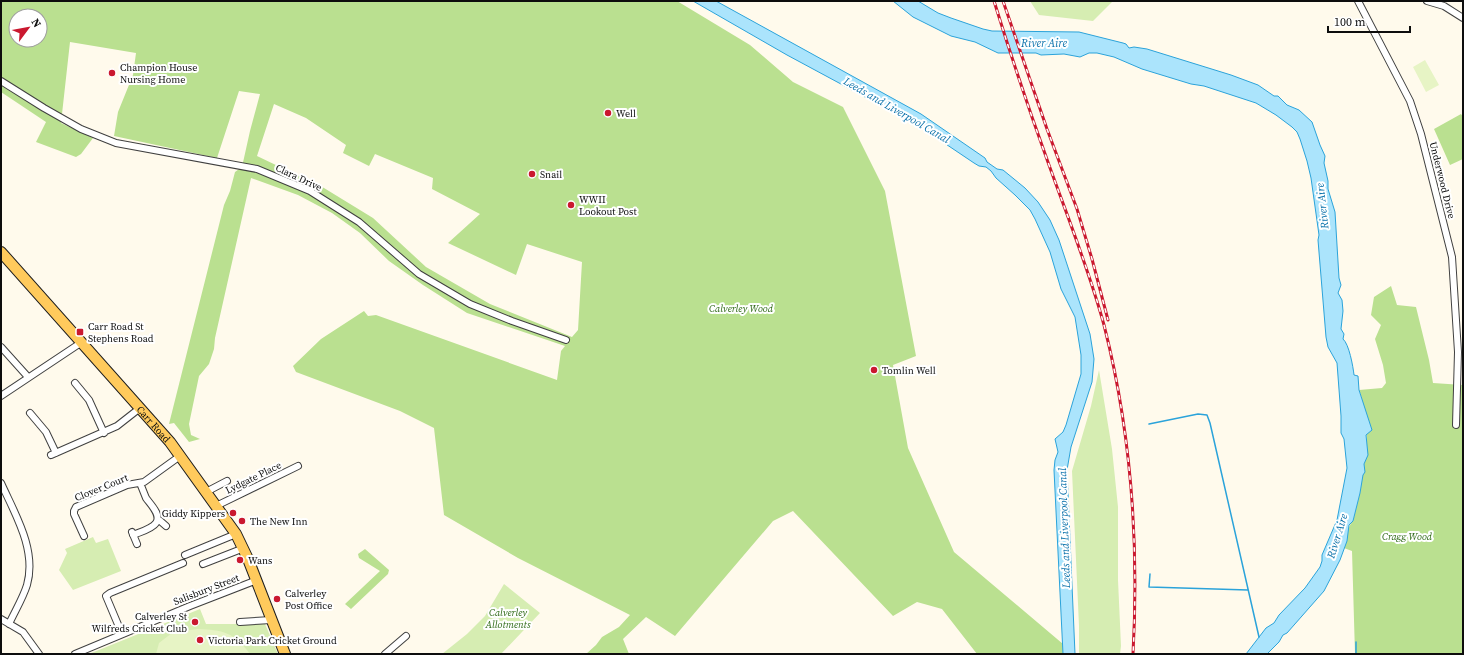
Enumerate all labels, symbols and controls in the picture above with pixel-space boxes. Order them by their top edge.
north arrow [8,8,48,48]
scale bar [1328,8,1410,34]
text: 100 m [1334,14,1366,30]
text: N [28,16,45,30]
water label: River Aire [1020,36,1067,51]
place label: Champion House Nursing Home [120,61,197,86]
marker: Champion House Nursing Home [107,68,117,78]
water label: Leeds and Liverpool Canal [840,73,953,148]
place label: Well [616,107,636,120]
marker: Well [603,108,613,118]
street label: Underwood Drive [1427,140,1458,220]
street label: Clara Drive [273,161,324,194]
place label: Snail [540,168,562,181]
marker: Snail [527,169,537,179]
water label: River Aire [1313,182,1332,231]
place label: WWII Lookout Post [579,193,637,218]
marker: WWII Lookout Post [566,200,576,210]
park label: Calverley Wood [709,302,774,315]
place label: Carr Road St Stephens Road [88,320,154,345]
marker: Carr Road St Stephens Road [75,327,85,337]
place label: Tomlin Well [882,364,936,377]
marker: Tomlin Well [869,365,879,375]
street label: Carr Road [134,403,173,446]
street label: Lydgate Place [223,458,283,497]
water label: Leeds and Liverpool Canal [1055,467,1074,589]
street label: Clover Court [73,471,131,504]
place label: Giddy Kippers [162,507,225,520]
marker: Giddy Kippers [228,508,238,518]
water label: River Aire [1323,512,1352,561]
place label: The New Inn [250,515,308,528]
marker: The New Inn [237,516,247,526]
park label: Cragg Wood [1382,530,1433,543]
place label: Wans [248,554,272,567]
marker: Wans [235,555,245,565]
street label: Salisbury Street [171,571,242,608]
place label: Calverley Post Office [285,587,332,612]
marker: Calverley Post Office [272,594,282,604]
park label: Calverley Allotments [485,606,531,631]
place label: Calverley St Wilfreds Cricket Club [91,610,188,635]
marker: Calverley St Wilfreds Cricket Club [190,617,200,627]
place label: Victoria Park Cricket Ground [208,634,337,647]
marker: Victoria Park Cricket Ground [195,635,205,645]

